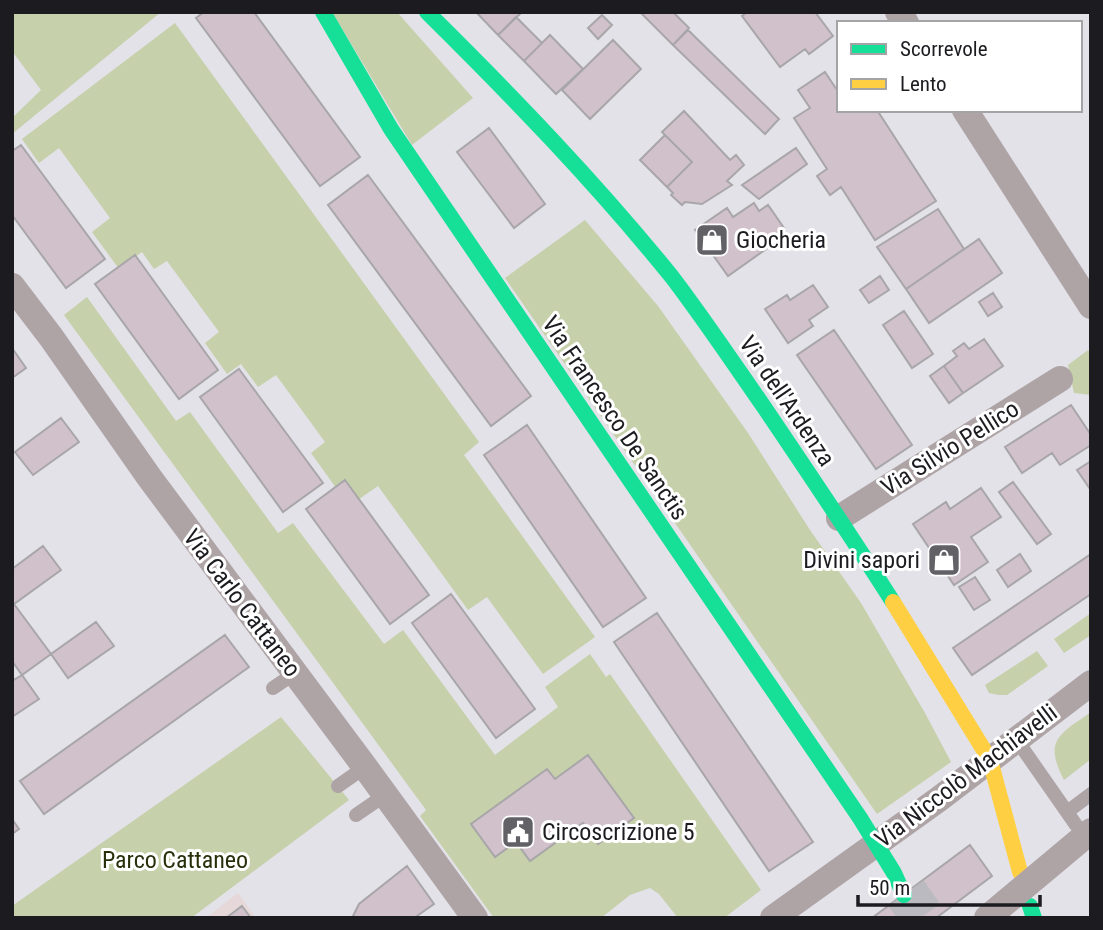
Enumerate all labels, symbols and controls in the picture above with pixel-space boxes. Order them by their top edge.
legend [837,21,1082,112]
text: Scorrevole [900,37,988,61]
text: Lento [900,72,947,96]
shop icon: Giocheria [693,221,731,259]
place label: Giocheria [736,226,826,254]
street label: Via Francesco De Sanctis [536,311,694,525]
street label: Via dell'Ardenza [733,331,841,471]
street label: Via Silvio Pellico [876,395,1024,501]
street label: Via Carlo Cattaneo [178,524,306,682]
shop icon: Divini sapori [925,541,963,579]
place label: Divini sapori [803,546,920,574]
street label: Via Niccolò Machiavelli [869,698,1063,854]
public building icon: Circoscrizione 5 [499,813,537,851]
place label: Circoscrizione 5 [542,818,695,846]
park label: Parco Cattaneo [102,846,248,874]
scale bar [858,864,1040,908]
text: 50 m [869,876,910,900]

